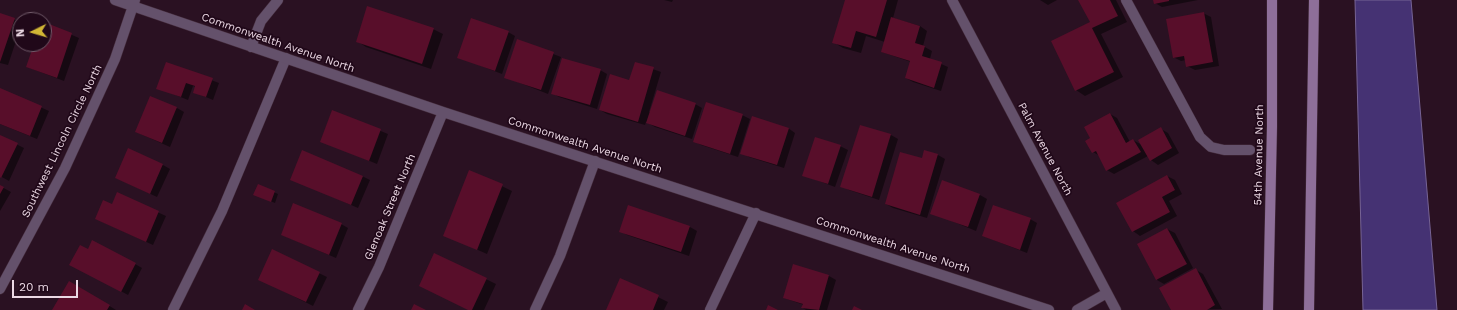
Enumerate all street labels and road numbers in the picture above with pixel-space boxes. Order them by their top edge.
street label: Commonwealth Avenue North [200,11,356,75]
street label: Southwest Lincoln Circle North [19,62,105,220]
street label: Palm Avenue North [1015,100,1075,198]
street label: 54th Avenue North [1252,104,1266,206]
street label: Commonwealth Avenue North [506,114,664,176]
street label: Glenoak Street North [362,152,418,262]
street label: Commonwealth Avenue North [814,214,972,276]

